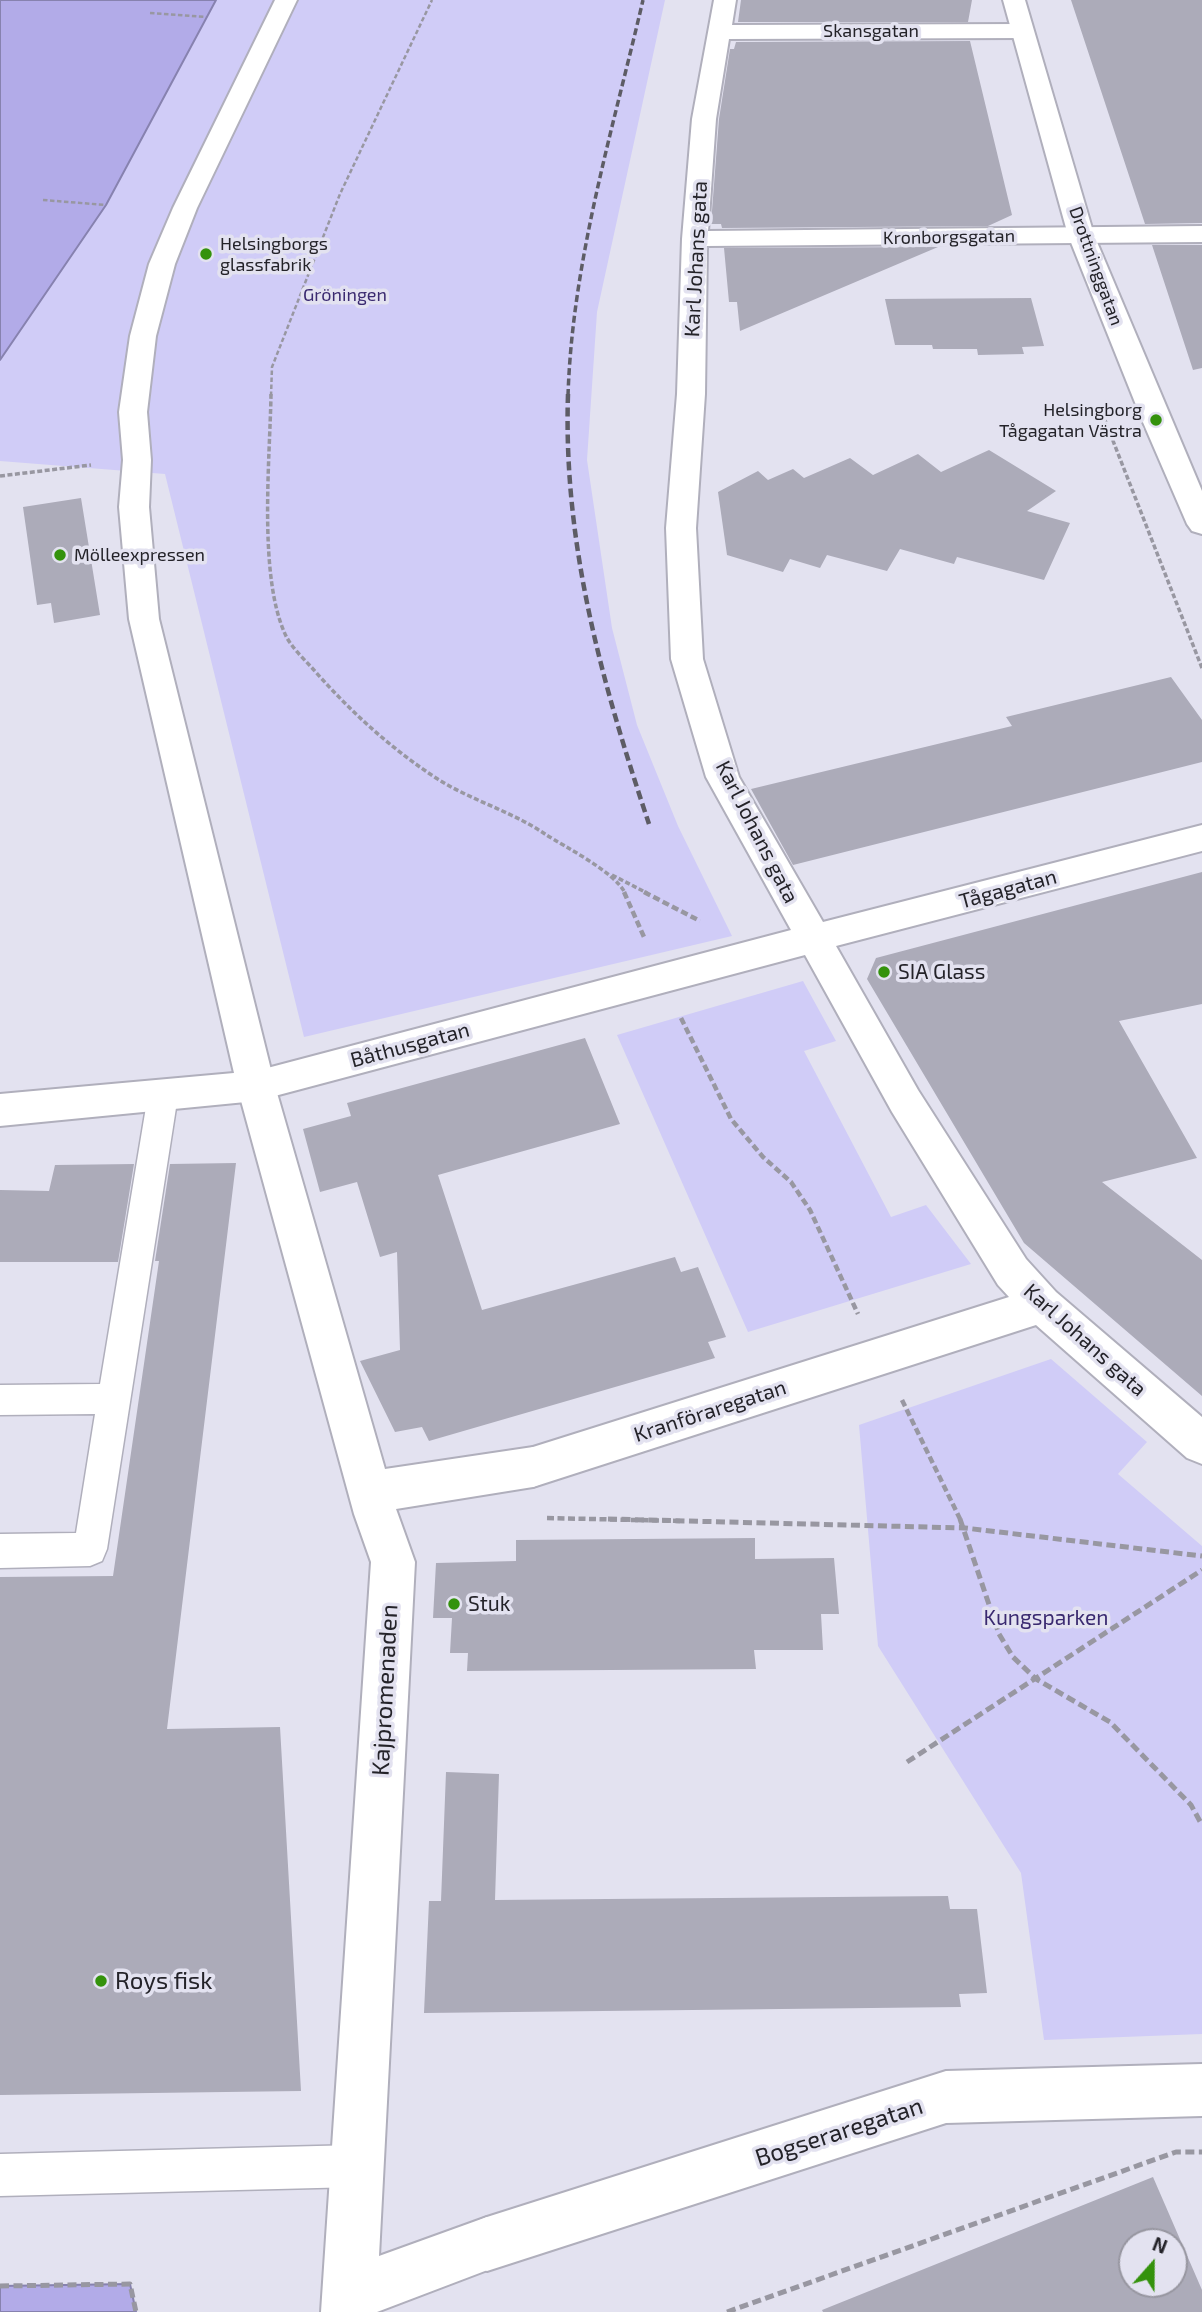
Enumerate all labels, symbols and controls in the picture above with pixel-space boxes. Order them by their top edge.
street label: Skansgatan [823,20,919,42]
street label: Karl Johans gata [679,180,713,338]
street label: Drottninggatan [1064,203,1128,329]
street label: Kronborgsgatan [883,225,1015,249]
place label: Helsingborgs glassfabrik [220,233,328,276]
marker: Helsingborgs glassfabrik [198,246,214,262]
park label: Gröningen [303,284,387,306]
place label: Helsingborg Tågagatan Västra [999,399,1142,442]
marker: Helsingborg Tågagatan Västra [1148,412,1164,428]
place label: Mölleexpressen [74,544,205,566]
marker: Mölleexpressen [52,547,68,563]
street label: Karl Johans gata [710,757,804,907]
street label: Tågagatan [957,864,1059,914]
place label: SIA Glass [898,959,985,985]
marker: SIA Glass [876,964,892,980]
street label: Båthusgatan [348,1017,472,1073]
street label: Karl Johans gata [1018,1278,1152,1402]
street label: Kranföraregatan [631,1375,789,1447]
place label: Stuk [468,1591,510,1617]
marker: Stuk [446,1596,462,1612]
street label: Kajpromenaden [366,1603,404,1777]
park label: Kungsparken [984,1605,1108,1631]
place label: Roys fisk [115,1967,212,1995]
marker: Roys fisk [93,1973,109,1989]
street label: Bogseraregatan [751,2091,927,2173]
north arrow [1118,2228,1188,2298]
text: N [1149,2232,1171,2258]

